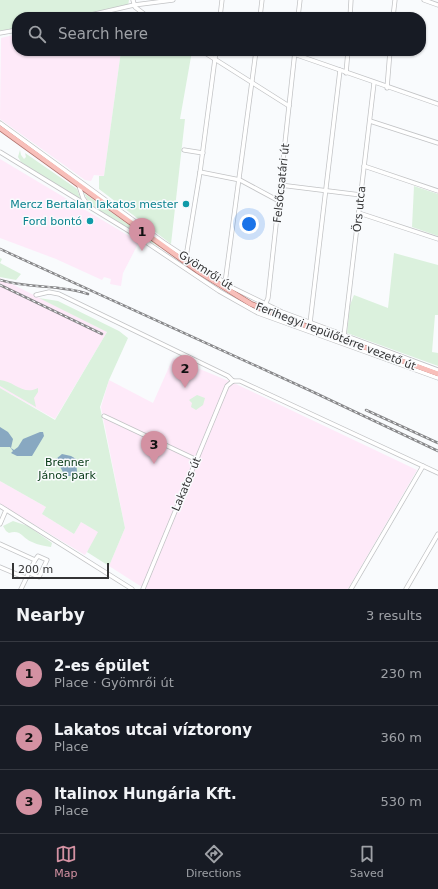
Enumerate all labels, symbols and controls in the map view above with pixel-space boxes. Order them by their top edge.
search box [12,12,426,56]
icon: search [26,23,48,45]
text: Search here [58,25,148,43]
street label: Felsőcsatári út [271,142,292,223]
street label: Örs utca [351,185,368,233]
place label: Mercz Bertalan lakatos mester [10,198,178,211]
marker: Mercz Bertalan lakatos mester [181,199,191,209]
your location [239,214,259,234]
place label: Ford bontó [23,215,82,228]
marker: Ford bontó [85,216,95,226]
pin: 1 [129,218,155,251]
street label: Gyömrői út [176,248,236,293]
street label: Ferihegyi repülőtérre vezető út [254,300,418,373]
pin: 2 [172,355,198,388]
pin: 3 [141,431,167,464]
street label: Lakatos út [169,455,204,513]
park label: Brenner János park [37,456,96,482]
scale bar [12,561,109,580]
text: 200 m [18,563,53,576]
text: Nearby [16,605,85,625]
text: 3 results [366,608,422,623]
text: 2-es épület [54,657,149,675]
text: 1 [24,666,34,681]
text: 230 m [380,666,422,681]
text: Place · Gyömrői út [54,675,174,690]
text: Lakatos utcai víztorony [54,721,252,739]
text: 2 [24,730,34,745]
text: 360 m [380,730,422,745]
text: Place [54,739,89,754]
text: Italinox Hungária Kft. [54,785,237,803]
text: 3 [24,794,34,809]
text: 530 m [380,794,422,809]
text: Place [54,803,89,818]
tab: Map [54,843,77,880]
tab: Directions [186,843,241,880]
tab: Saved [350,843,384,880]

